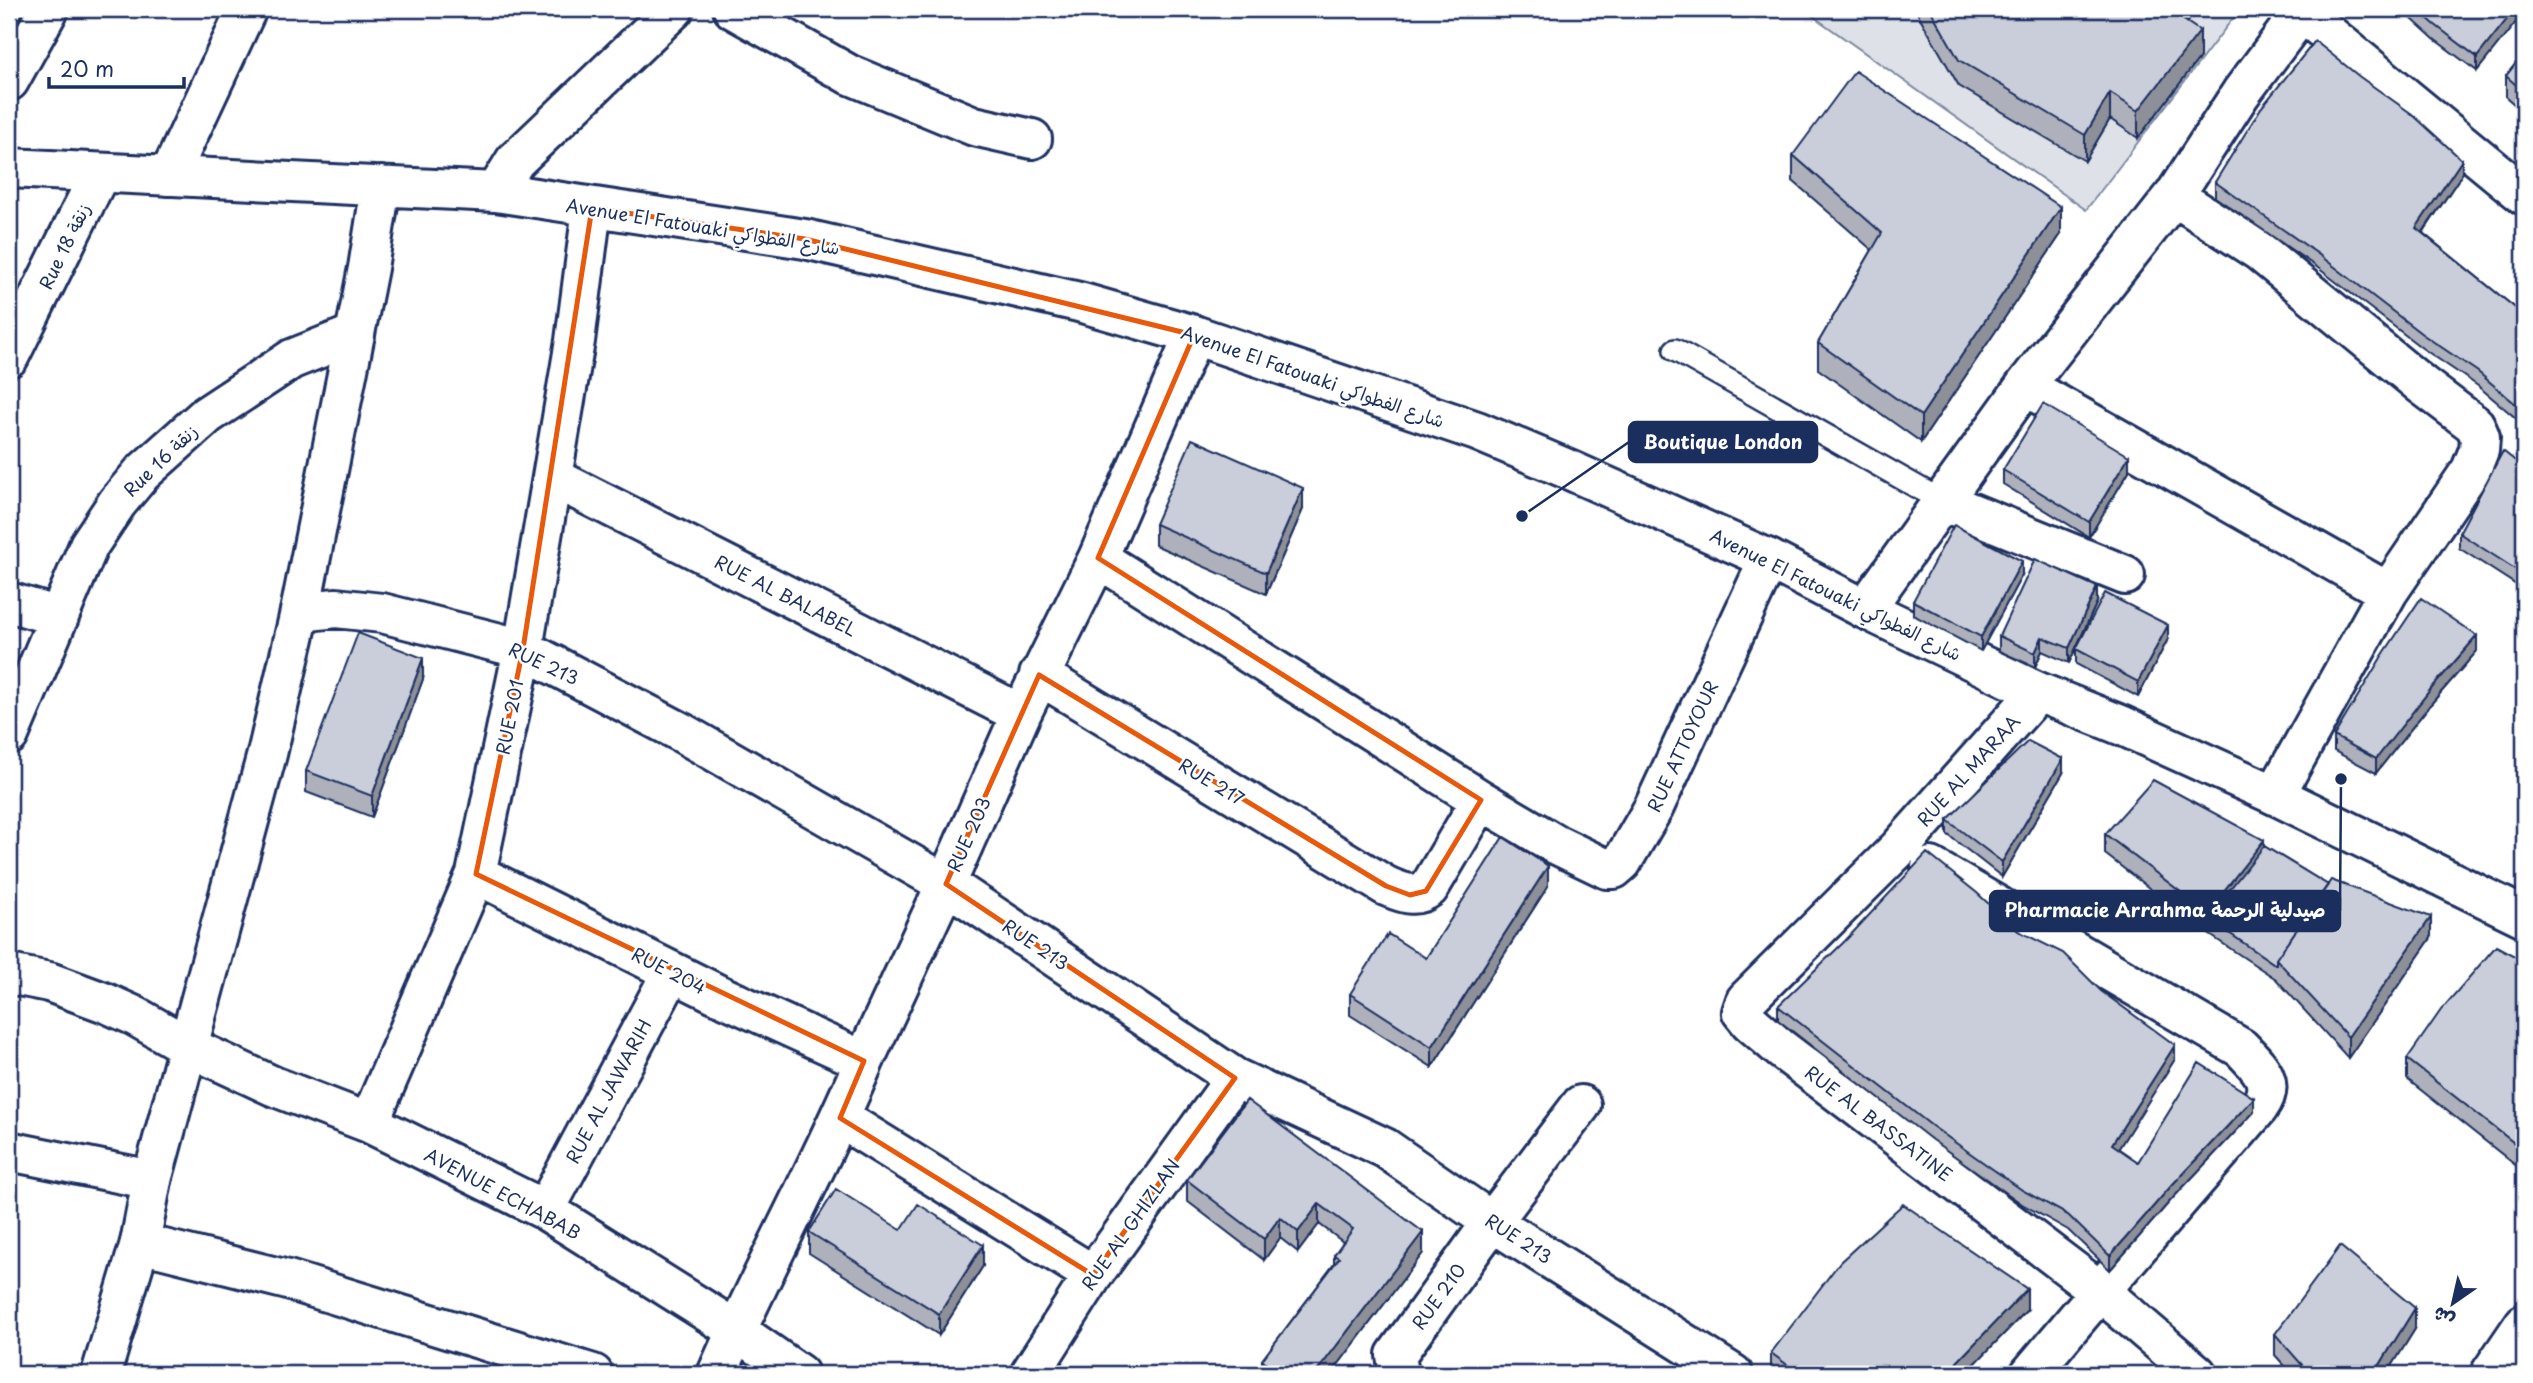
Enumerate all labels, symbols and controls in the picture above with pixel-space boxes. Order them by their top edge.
scale bar [49,46,184,90]
text: 20 m [60,52,114,84]
street label: Avenue El Fatouaki شارع الفطواكي [564,191,842,265]
street label: Rue 18 زنقة [32,198,96,294]
street label: Avenue El Fatouaki شارع الفطواكي [1177,318,1448,438]
street label: Rue 16 زنقة [117,418,203,502]
callout: Boutique London [1629,422,1817,462]
text: Boutique London [1644,427,1802,455]
street label: Avenue El Fatouaki شارع الفطواكي [1704,521,1966,670]
street label: RUE AL BALABEL [710,548,862,642]
street label: RUE 213 [504,635,584,691]
street label: RUE ATTOYOUR [1640,676,1724,816]
street label: RUE 201 [488,677,530,757]
street label: RUE AL MARAA [1910,708,2026,832]
street label: RUE 217 [1174,751,1250,811]
street label: RUE 203 [939,792,997,876]
callout: Pharmacie Arrahma صيدلية الرحمة [1990,891,2340,931]
text: Pharmacie Arrahma صيدلية الرحمة [2005,895,2325,923]
street label: RUE 213 [997,912,1075,976]
street label: RUE 204 [627,940,711,1000]
street label: RUE AL JAWARIH [558,1014,658,1168]
street label: RUE AL BASSATINE [1800,1059,1958,1187]
street label: AVENUE ECHABAB [420,1140,586,1246]
street label: RUE AL GHIZLAN [1074,1153,1186,1295]
street label: RUE 213 [1480,1206,1558,1270]
street label: RUE 210 [1405,1257,1471,1335]
north arrow [2418,1268,2488,1338]
text: ش [2426,1300,2459,1335]

